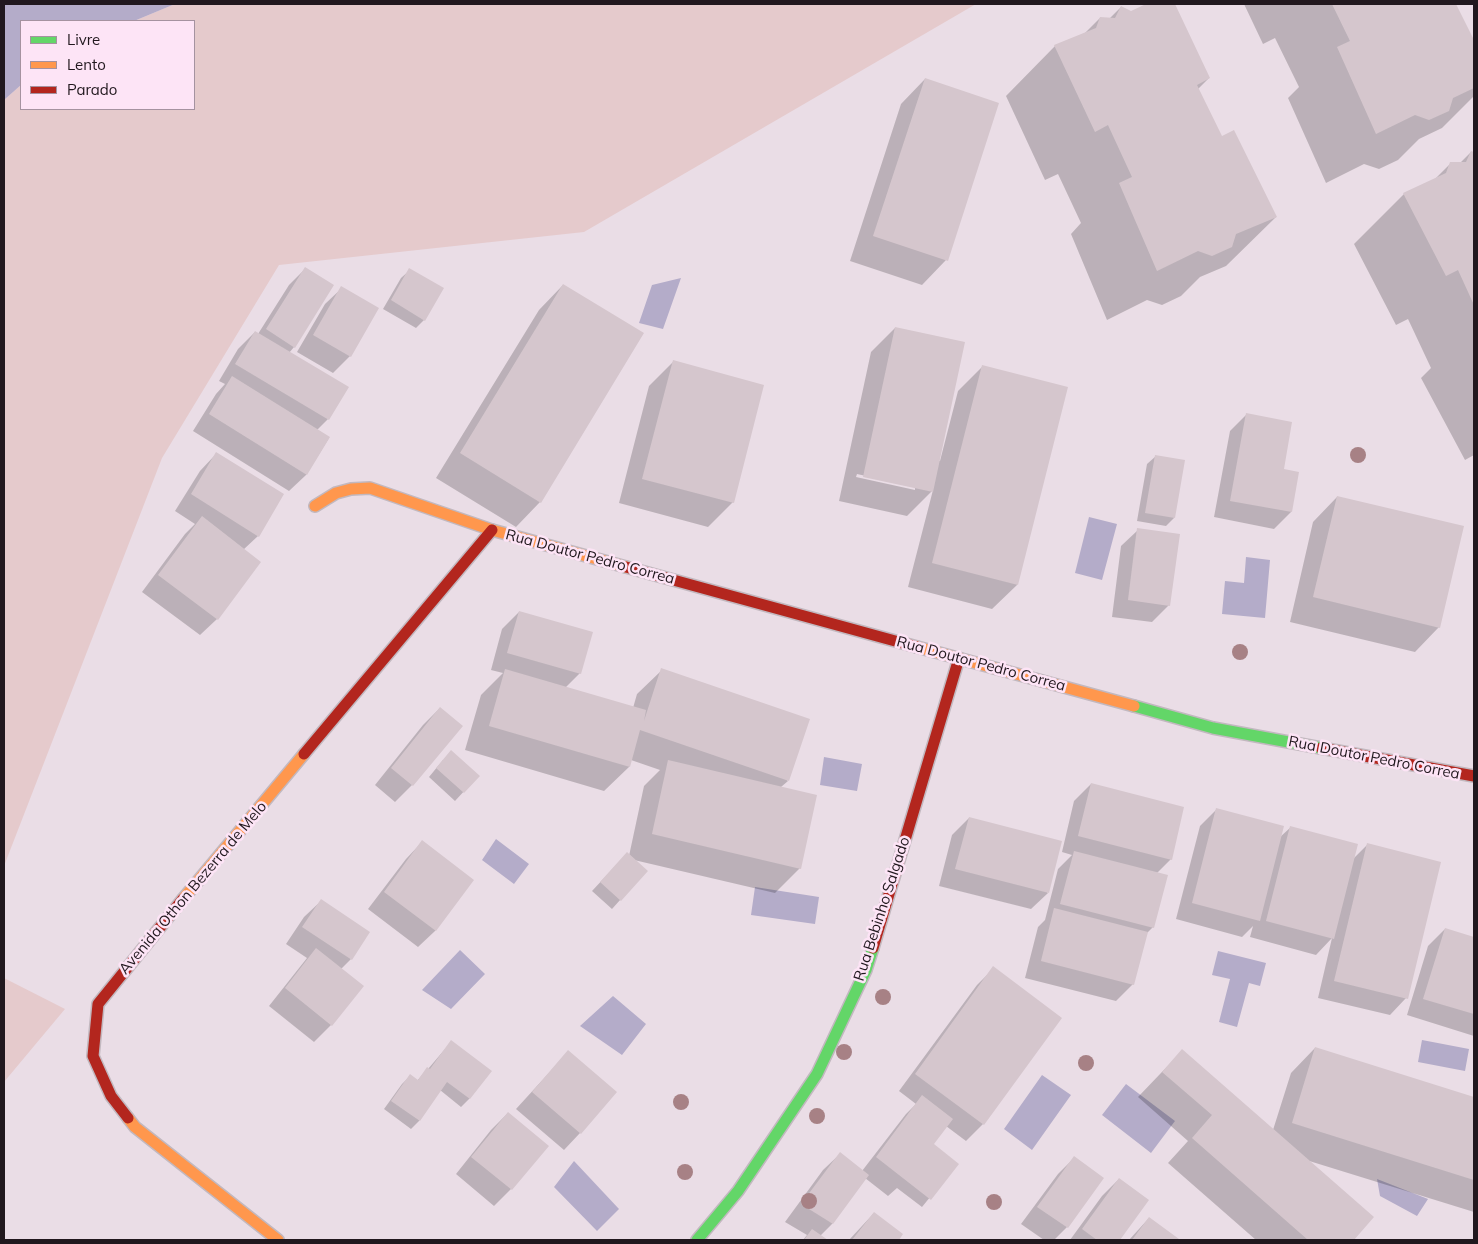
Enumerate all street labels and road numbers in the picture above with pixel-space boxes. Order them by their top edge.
street label: Rua Doutor Pedro Correa [504,526,676,588]
street label: Rua Doutor Pedro Correa [895,633,1067,695]
street label: Rua Doutor Pedro Correa [1287,733,1461,783]
street label: Avenida Othon Bezerra de Melo [115,798,271,978]
street label: Rua Bebinho Salgado [850,835,914,983]

